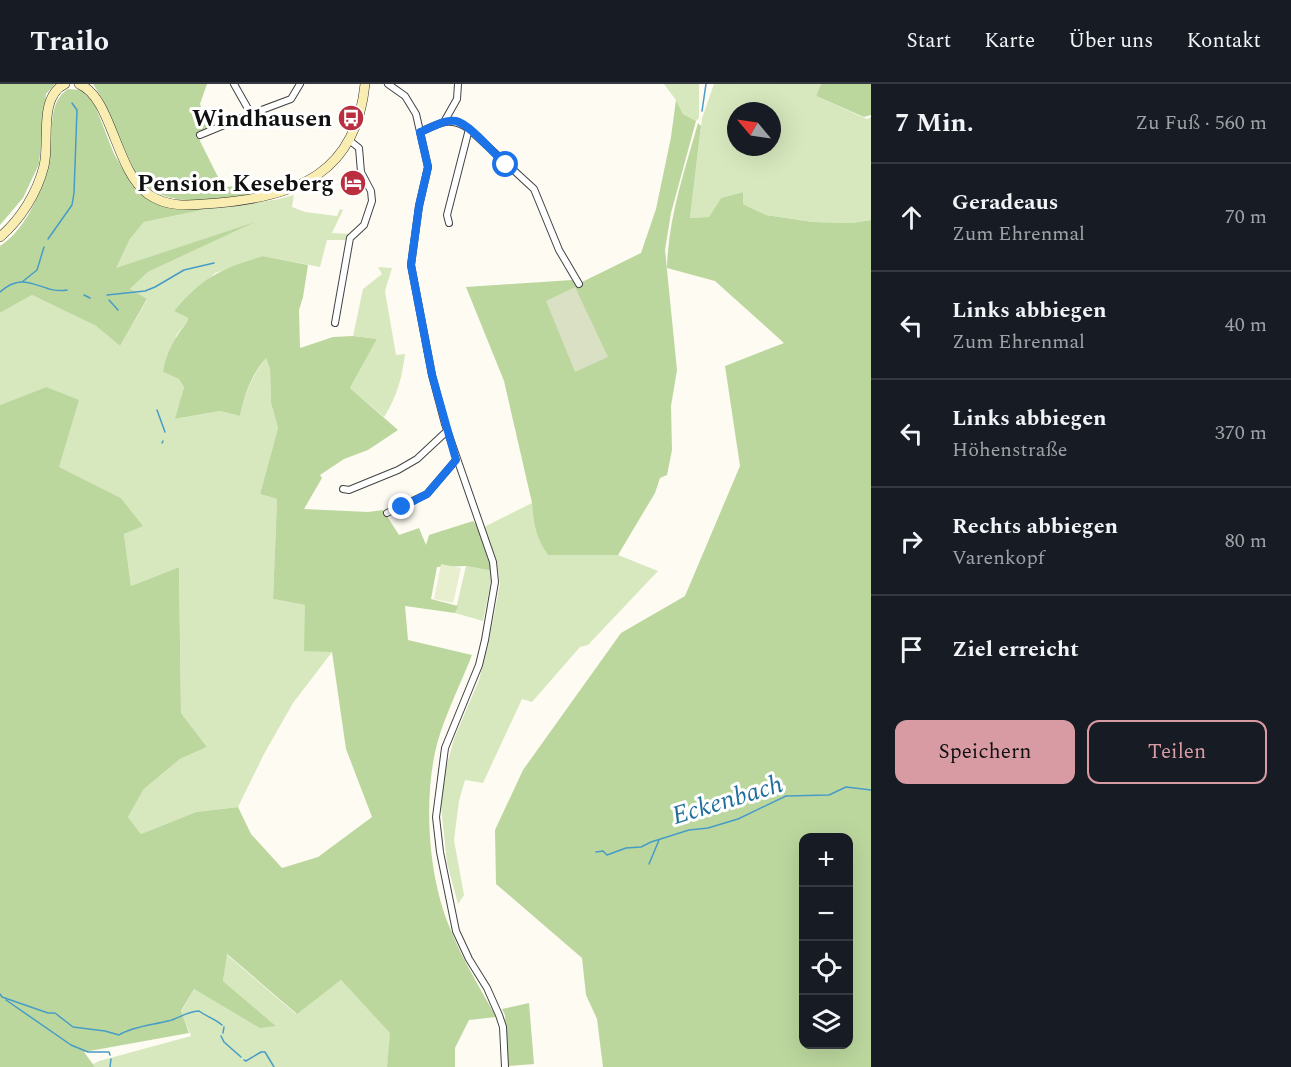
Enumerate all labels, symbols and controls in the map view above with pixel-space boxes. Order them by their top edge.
text: Trailo [30,20,109,63]
text: Start [906,25,951,57]
text: Karte [984,25,1035,57]
text: Über uns [1068,25,1153,57]
text: Kontakt [1186,25,1261,57]
place label: Windhausen [192,101,332,137]
north arrow [727,102,781,156]
bus stop icon: Windhausen [336,103,366,133]
text: 7 Min. [895,103,974,143]
text: Zu Fuß · 560 m [1135,108,1267,138]
route start [492,151,518,177]
place label: Pension Keseberg [137,166,334,202]
hotel icon: Pension Keseberg [338,168,368,198]
text: Geradeaus [952,186,1058,219]
icon: ahead [895,201,928,234]
text: 70 m [1225,202,1267,232]
text: Zum Ehrenmal [952,219,1085,249]
text: Links abbiegen [952,294,1107,327]
icon: left [895,309,928,342]
text: 40 m [1225,310,1267,340]
text: Zum Ehrenmal [952,327,1085,357]
text: Links abbiegen [952,402,1107,435]
icon: left [895,417,928,450]
text: 370 m [1215,418,1267,448]
text: Höhenstraße [952,435,1067,465]
route end [388,493,414,519]
text: Rechts abbiegen [952,510,1118,543]
icon: right [895,525,928,558]
text: 80 m [1225,526,1267,556]
text: Varenkopf [952,543,1045,573]
icon: arrive [895,633,928,666]
text: Ziel erreicht [952,633,1079,666]
button: Speichern [895,720,1075,784]
button: Teilen [1087,720,1267,784]
water label: Eckenbach [667,764,788,836]
map controls [799,833,853,1049]
button: + [799,833,853,887]
button: − [799,887,853,941]
button: locate [799,941,853,995]
button: layers [799,995,853,1049]

